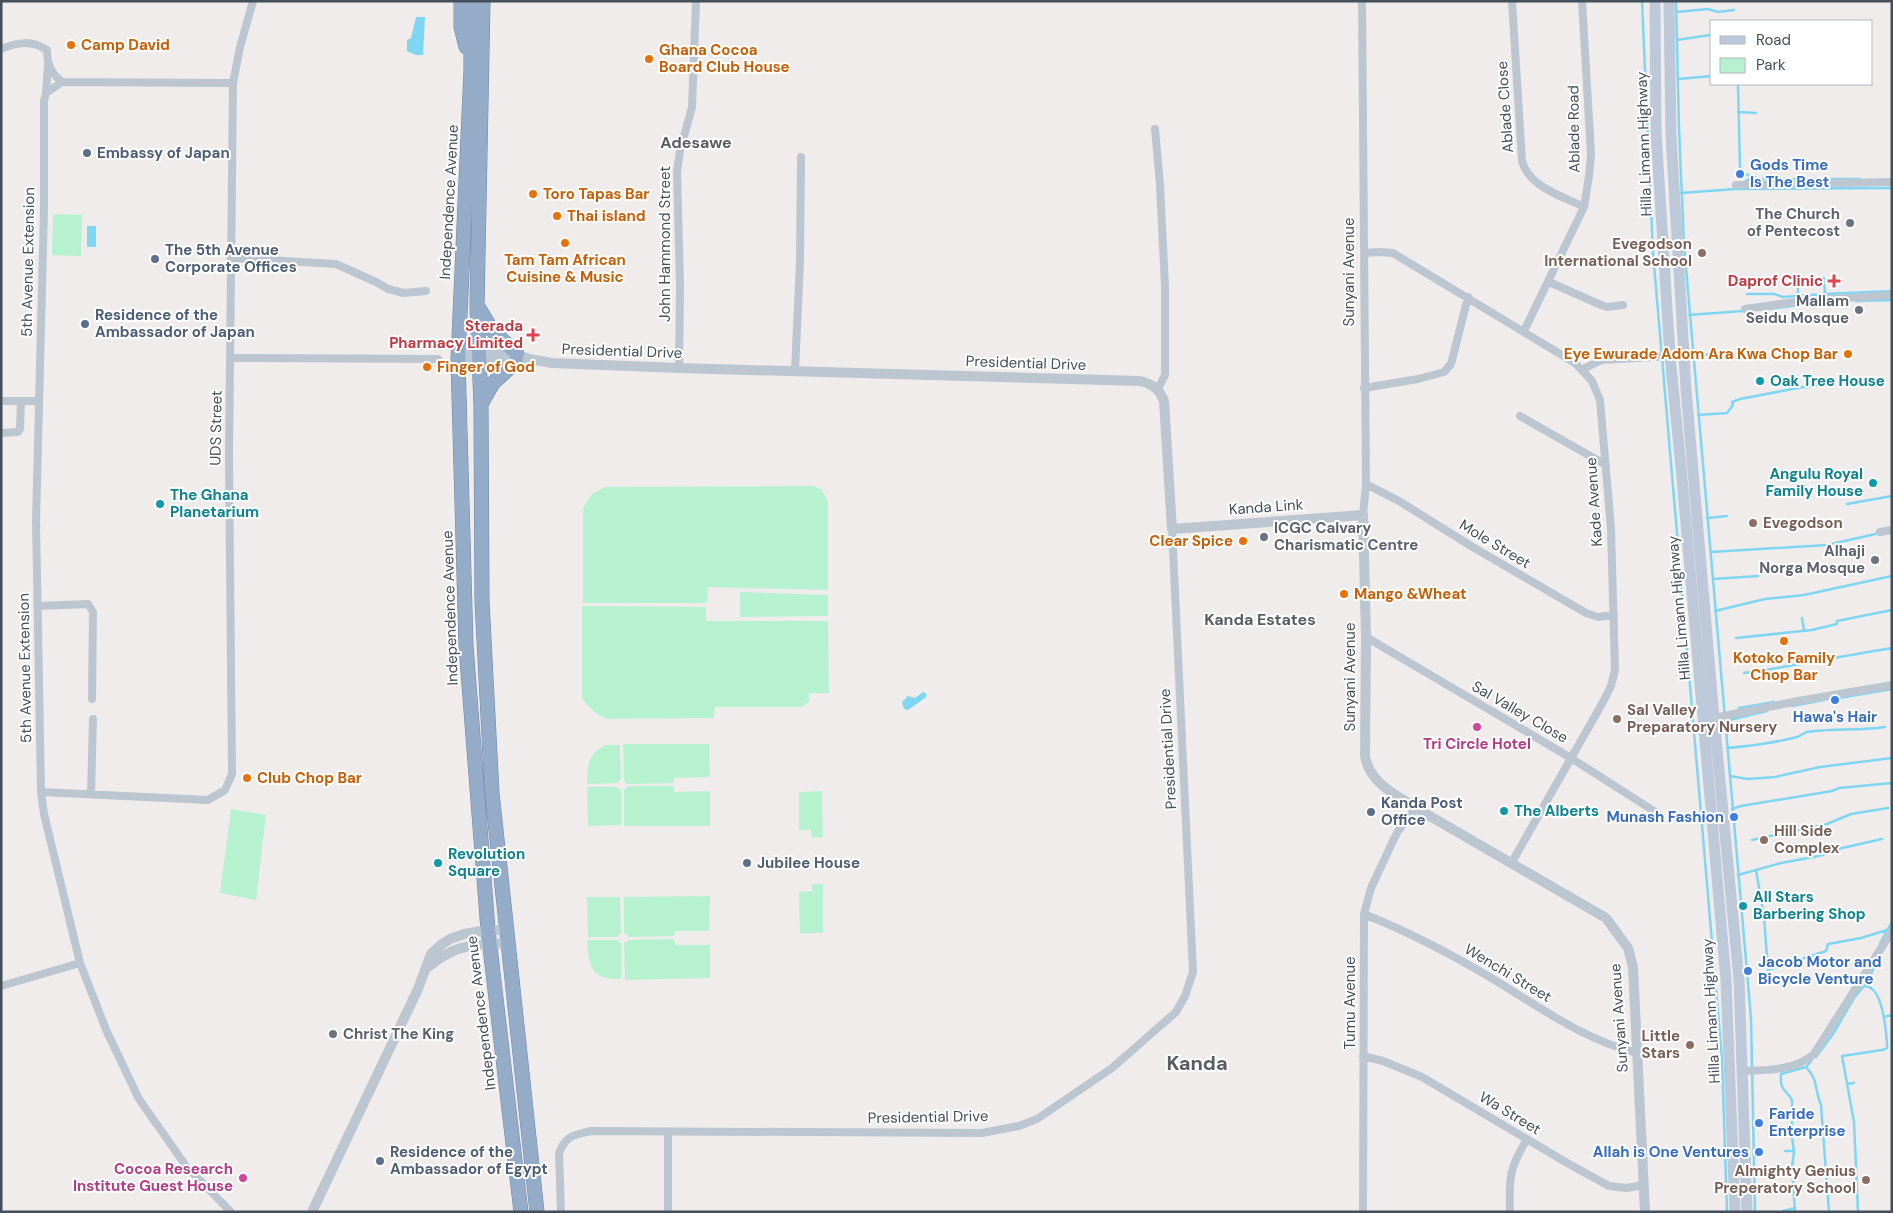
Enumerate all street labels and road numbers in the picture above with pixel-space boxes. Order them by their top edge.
street label: Ablade Close [1492,61,1518,153]
street label: Hilla Limann Highway [1631,70,1657,217]
street label: Ablade Road [1563,85,1585,173]
street label: Independence Avenue [435,124,463,280]
street label: John Hammond Street [655,166,675,322]
street label: 5th Avenue Extension [17,187,39,337]
street label: Sunyani Avenue [1339,218,1359,326]
street label: Presidential Drive [561,339,683,363]
street label: Presidential Drive [965,351,1087,375]
street label: UDS Street [205,390,227,466]
street label: Kade Avenue [1581,457,1607,547]
street label: Kanda Link [1228,494,1304,520]
street label: Mole Street [1456,515,1534,573]
street label: Independence Avenue [437,530,463,686]
street label: Hilla Limann Highway [1663,534,1695,681]
street label: 5th Avenue Extension [14,593,36,743]
street label: Sunyani Avenue [1340,623,1360,731]
street label: Sal Valley Close [1468,676,1572,748]
street label: Presidential Drive [1155,688,1181,810]
street label: Independence Avenue [462,935,500,1091]
street label: Hilla Limann Highway [1697,937,1725,1084]
street label: Wenchi Street [1461,939,1555,1007]
street label: Tumu Avenue [1340,956,1360,1050]
street label: Sunyani Avenue [1605,963,1633,1073]
street label: Wa Street [1476,1087,1545,1139]
street label: Presidential Drive [868,1106,988,1128]

